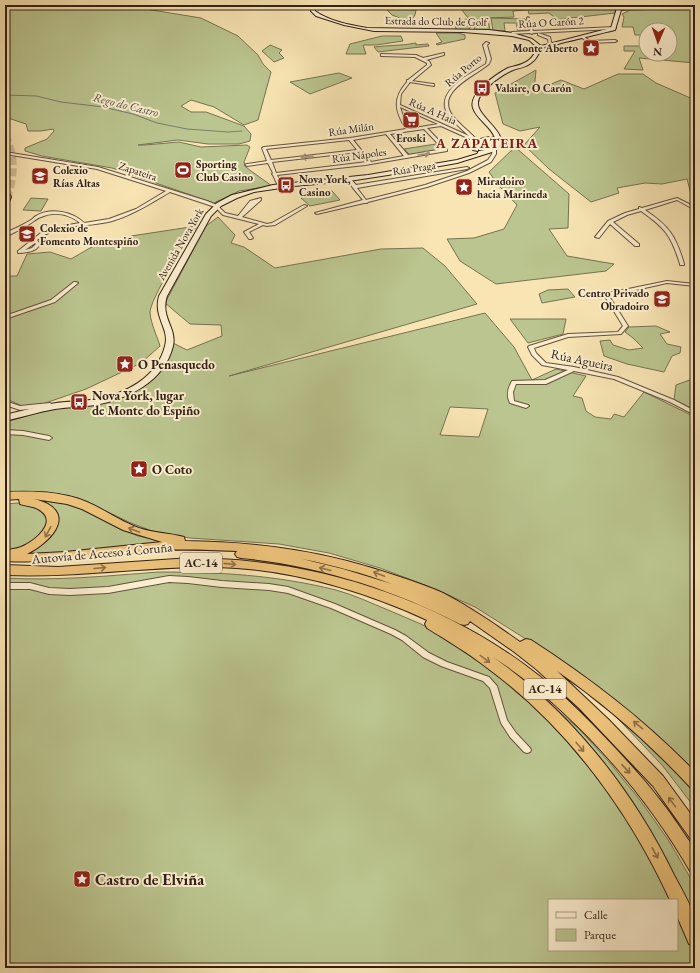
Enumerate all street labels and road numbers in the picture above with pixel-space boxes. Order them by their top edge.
street label: Estrada do Club de Golf [385,13,489,29]
street label: Rúa O Carón 2 [518,13,585,31]
street label: Rúa Porto [442,50,485,89]
street label: Rúa A Haia [407,94,459,128]
street label: Rúa Milán [327,119,375,139]
street label: Rúa Nápoles [331,144,388,166]
street label: Zapateira [117,158,159,184]
street label: Rúa Praga [391,158,437,178]
street label: Avenida Nova York [153,205,207,283]
street label: Rúa Agueira [549,345,615,375]
street label: Autovía de Acceso á Coruña [30,538,174,568]
road number: AC-14 [180,553,222,573]
road number: AC-14 [524,679,566,699]

